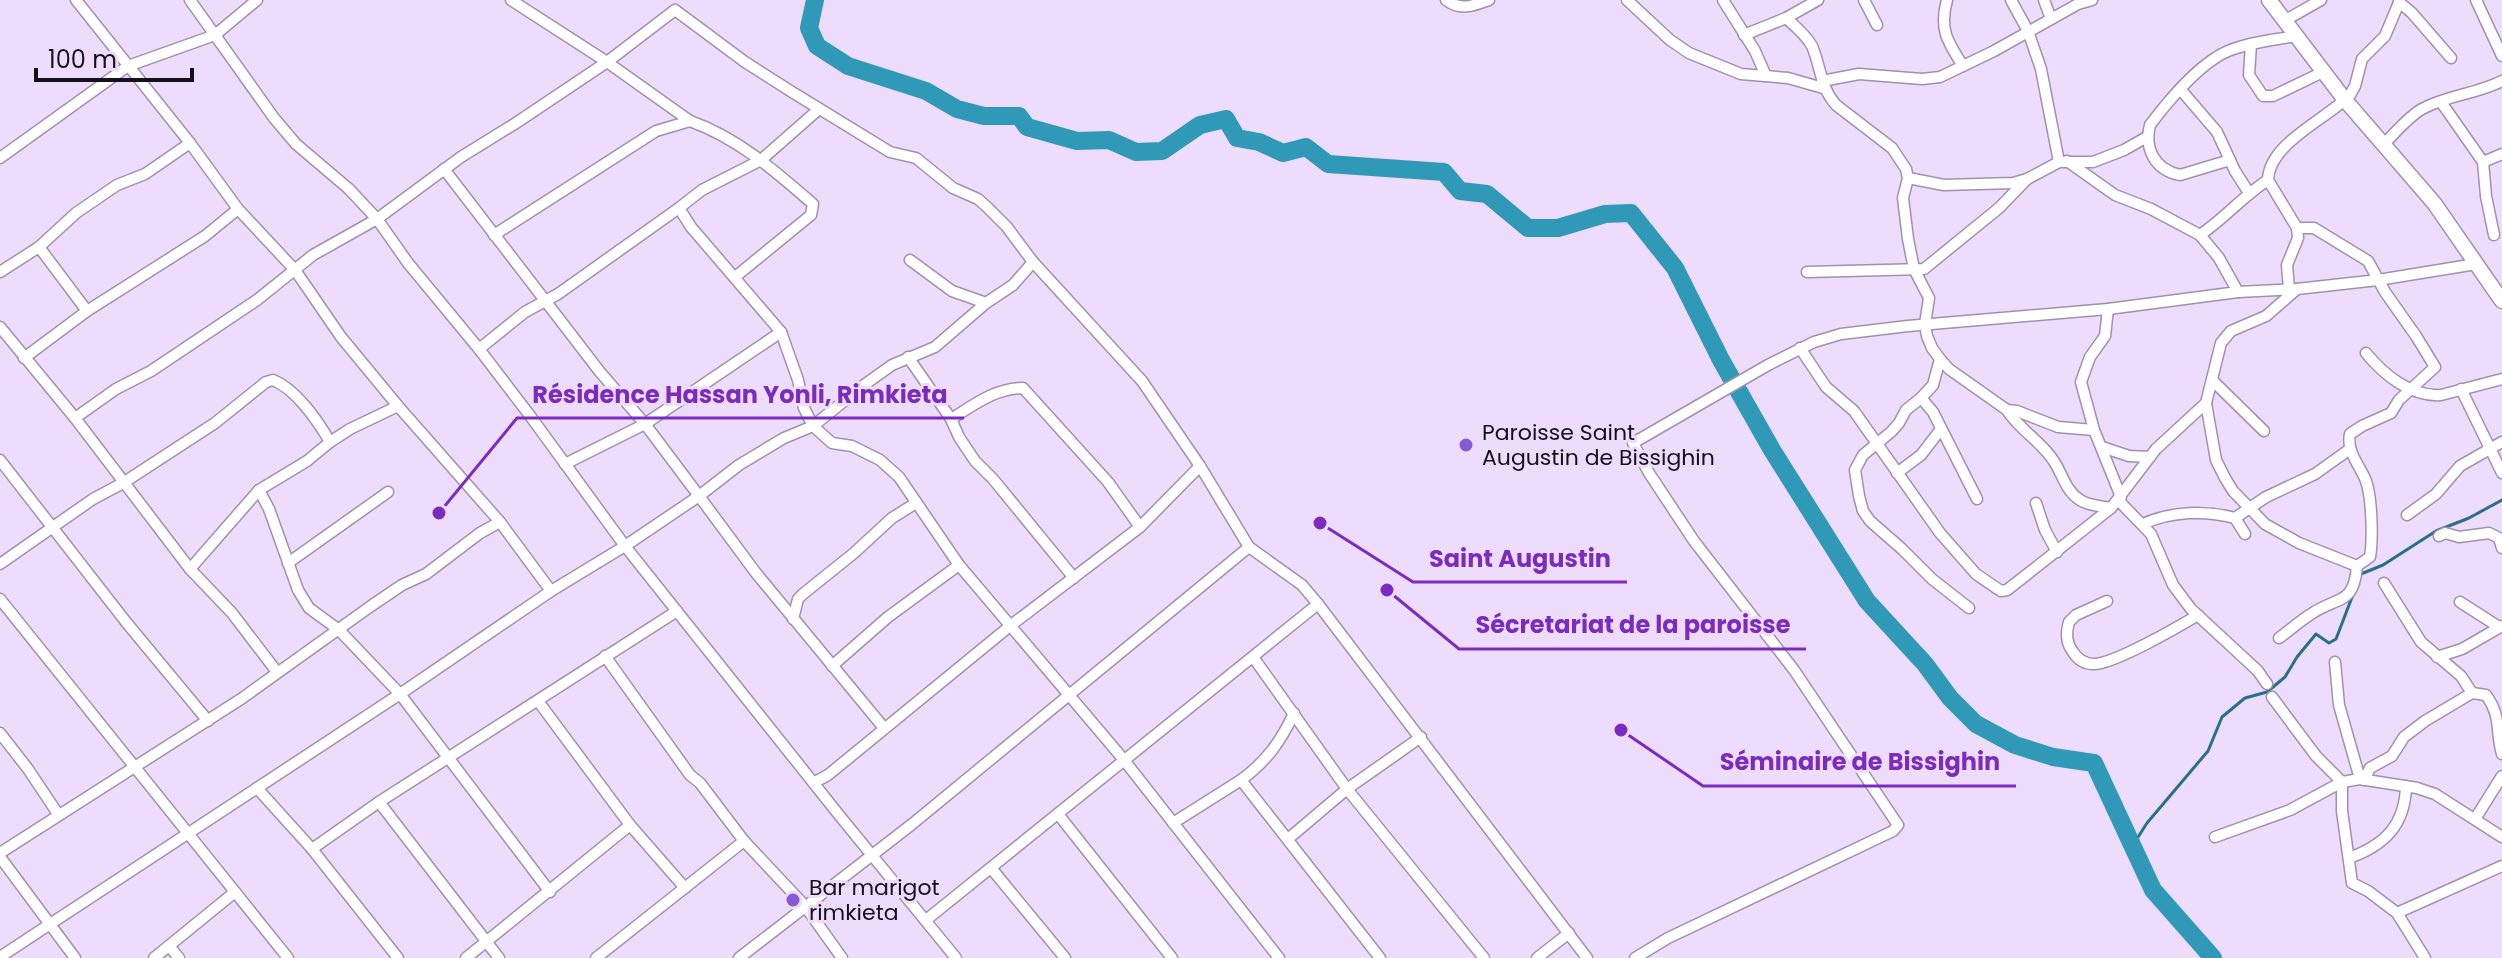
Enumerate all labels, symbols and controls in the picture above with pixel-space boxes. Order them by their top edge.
scale bar [36,32,192,82]
text: 100 m [48,43,117,76]
callout: Résidence Hassan Yonli, Rimkieta [517,370,964,418]
text: Résidence Hassan Yonli, Rimkieta [532,378,948,411]
place label: Paroisse Saint Augustin de Bissighin [1482,417,1715,473]
marker: Paroisse Saint Augustin de Bissighin [1457,436,1475,454]
callout: Saint Augustin [1413,534,1627,582]
text: Saint Augustin [1429,542,1611,575]
callout: Sécretariat de la paroisse [1459,601,1806,649]
text: Sécretariat de la paroisse [1475,608,1791,641]
callout: Séminaire de Bissighin [1703,738,2016,786]
text: Séminaire de Bissighin [1720,745,2000,778]
place label: Bar marigot rimkieta [809,872,940,928]
marker: Bar marigot rimkieta [784,891,802,909]

